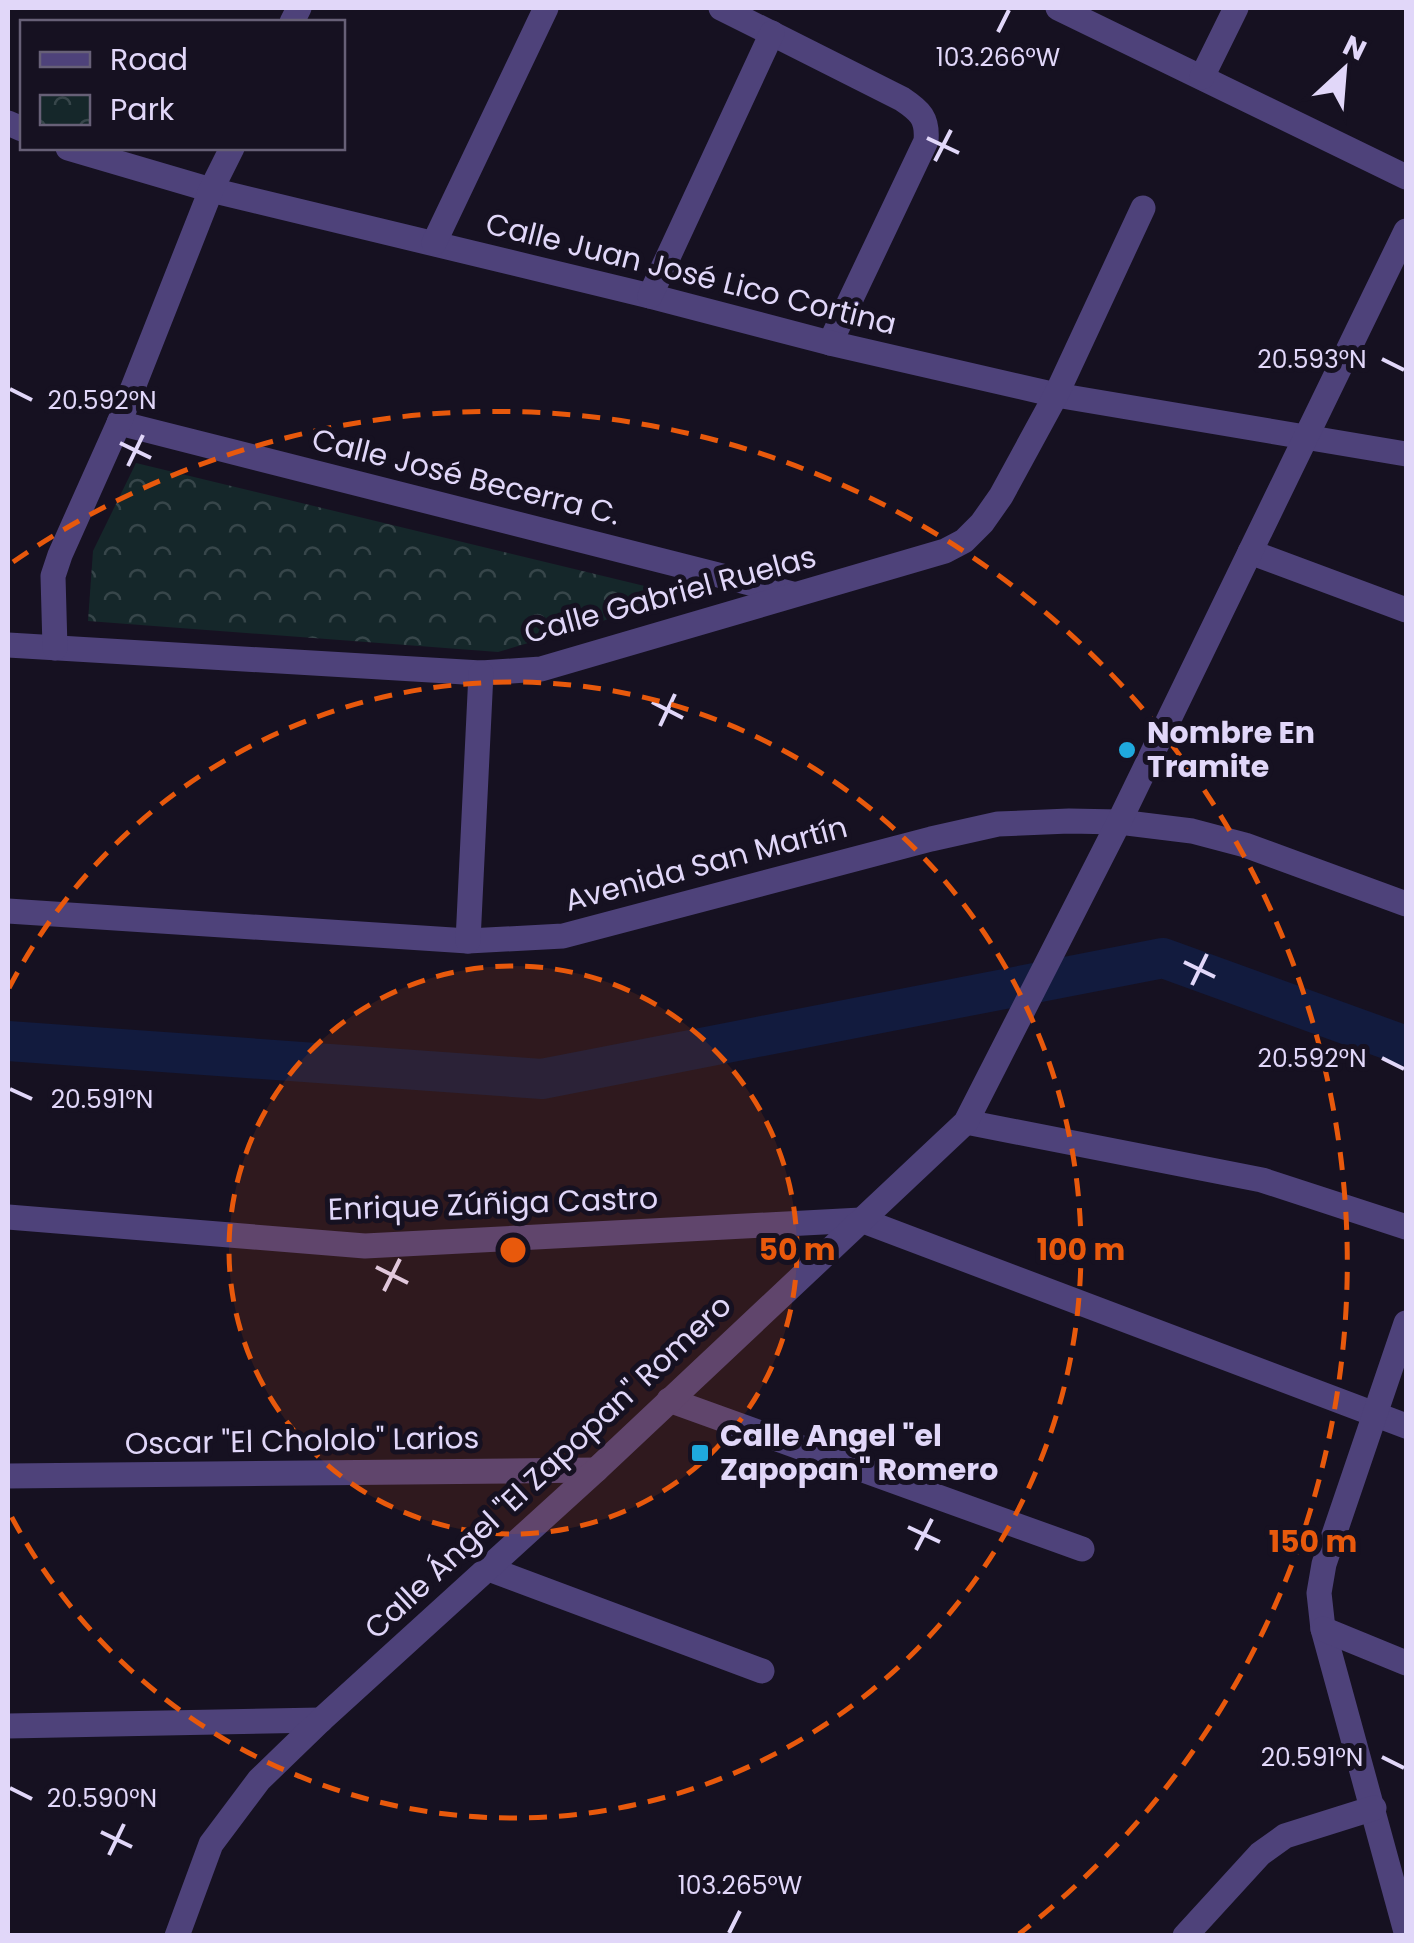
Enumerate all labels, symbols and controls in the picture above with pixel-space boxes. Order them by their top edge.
legend [20,20,345,150]
north arrow [1294,20,1394,120]
text: N [1337,26,1373,70]
text: Road [110,38,188,81]
text: 103.266°W [936,40,1060,75]
text: Park [110,88,175,131]
street label: Calle Juan José Lico Cortina [481,202,901,345]
text: 20.593°N [1257,342,1367,377]
text: 20.592°N [48,383,156,418]
street label: Calle José Becerra C. [308,417,625,536]
street label: Calle Gabriel Ruelas [519,535,821,654]
place label: Nombre En Tramite [1147,711,1315,788]
marker: Nombre En Tramite [1116,739,1138,761]
street label: Avenida San Martín [560,805,852,922]
text: 20.592°N [1258,1041,1366,1076]
text: 20.591°N [51,1082,153,1117]
street label: Enrique Zúñiga Castro [327,1176,659,1231]
text: 50 m [758,1228,836,1271]
text: 100 m [1037,1228,1125,1271]
centre of rings [495,1232,531,1268]
street label: Calle Ángel "El Zapopan" Romero [355,1285,741,1649]
place label: Calle Angel "el Zapopan" Romero [720,1414,998,1491]
street label: Oscar "El Chololo" Larios [124,1416,480,1465]
marker: Calle Angel "el Zapopan" Romero [689,1442,711,1464]
text: 150 m [1269,1520,1357,1563]
text: 20.591°N [1261,1740,1363,1775]
text: 20.590°N [47,1781,157,1816]
text: 103.265°W [678,1868,802,1903]

